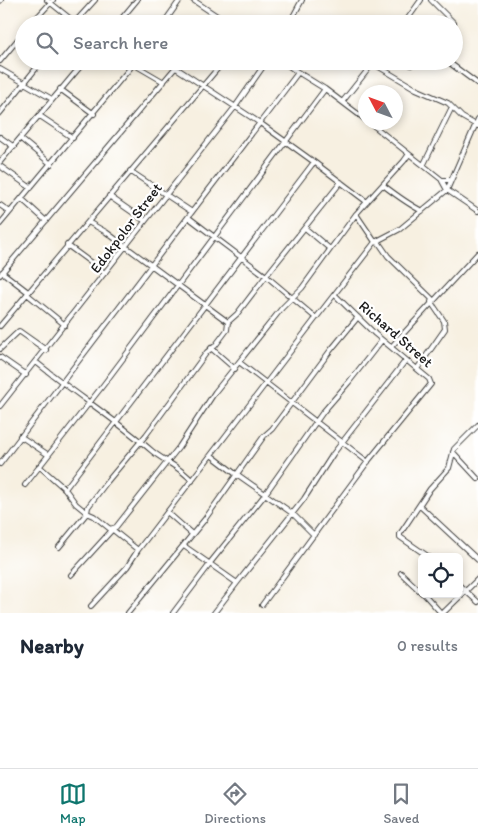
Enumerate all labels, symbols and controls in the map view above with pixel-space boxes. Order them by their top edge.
search box [15,15,463,70]
icon: search [33,29,61,57]
text: Search here [73,31,168,54]
north arrow [358,85,403,130]
street label: Edokpolor Street [86,179,166,277]
street label: Richard Street [355,297,437,371]
map controls [418,553,463,598]
button: locate [418,553,463,598]
text: Nearby [20,633,84,658]
text: 0 results [397,636,458,655]
tab: Map [59,780,87,827]
tab: Directions [204,780,266,827]
tab: Saved [383,780,419,827]

